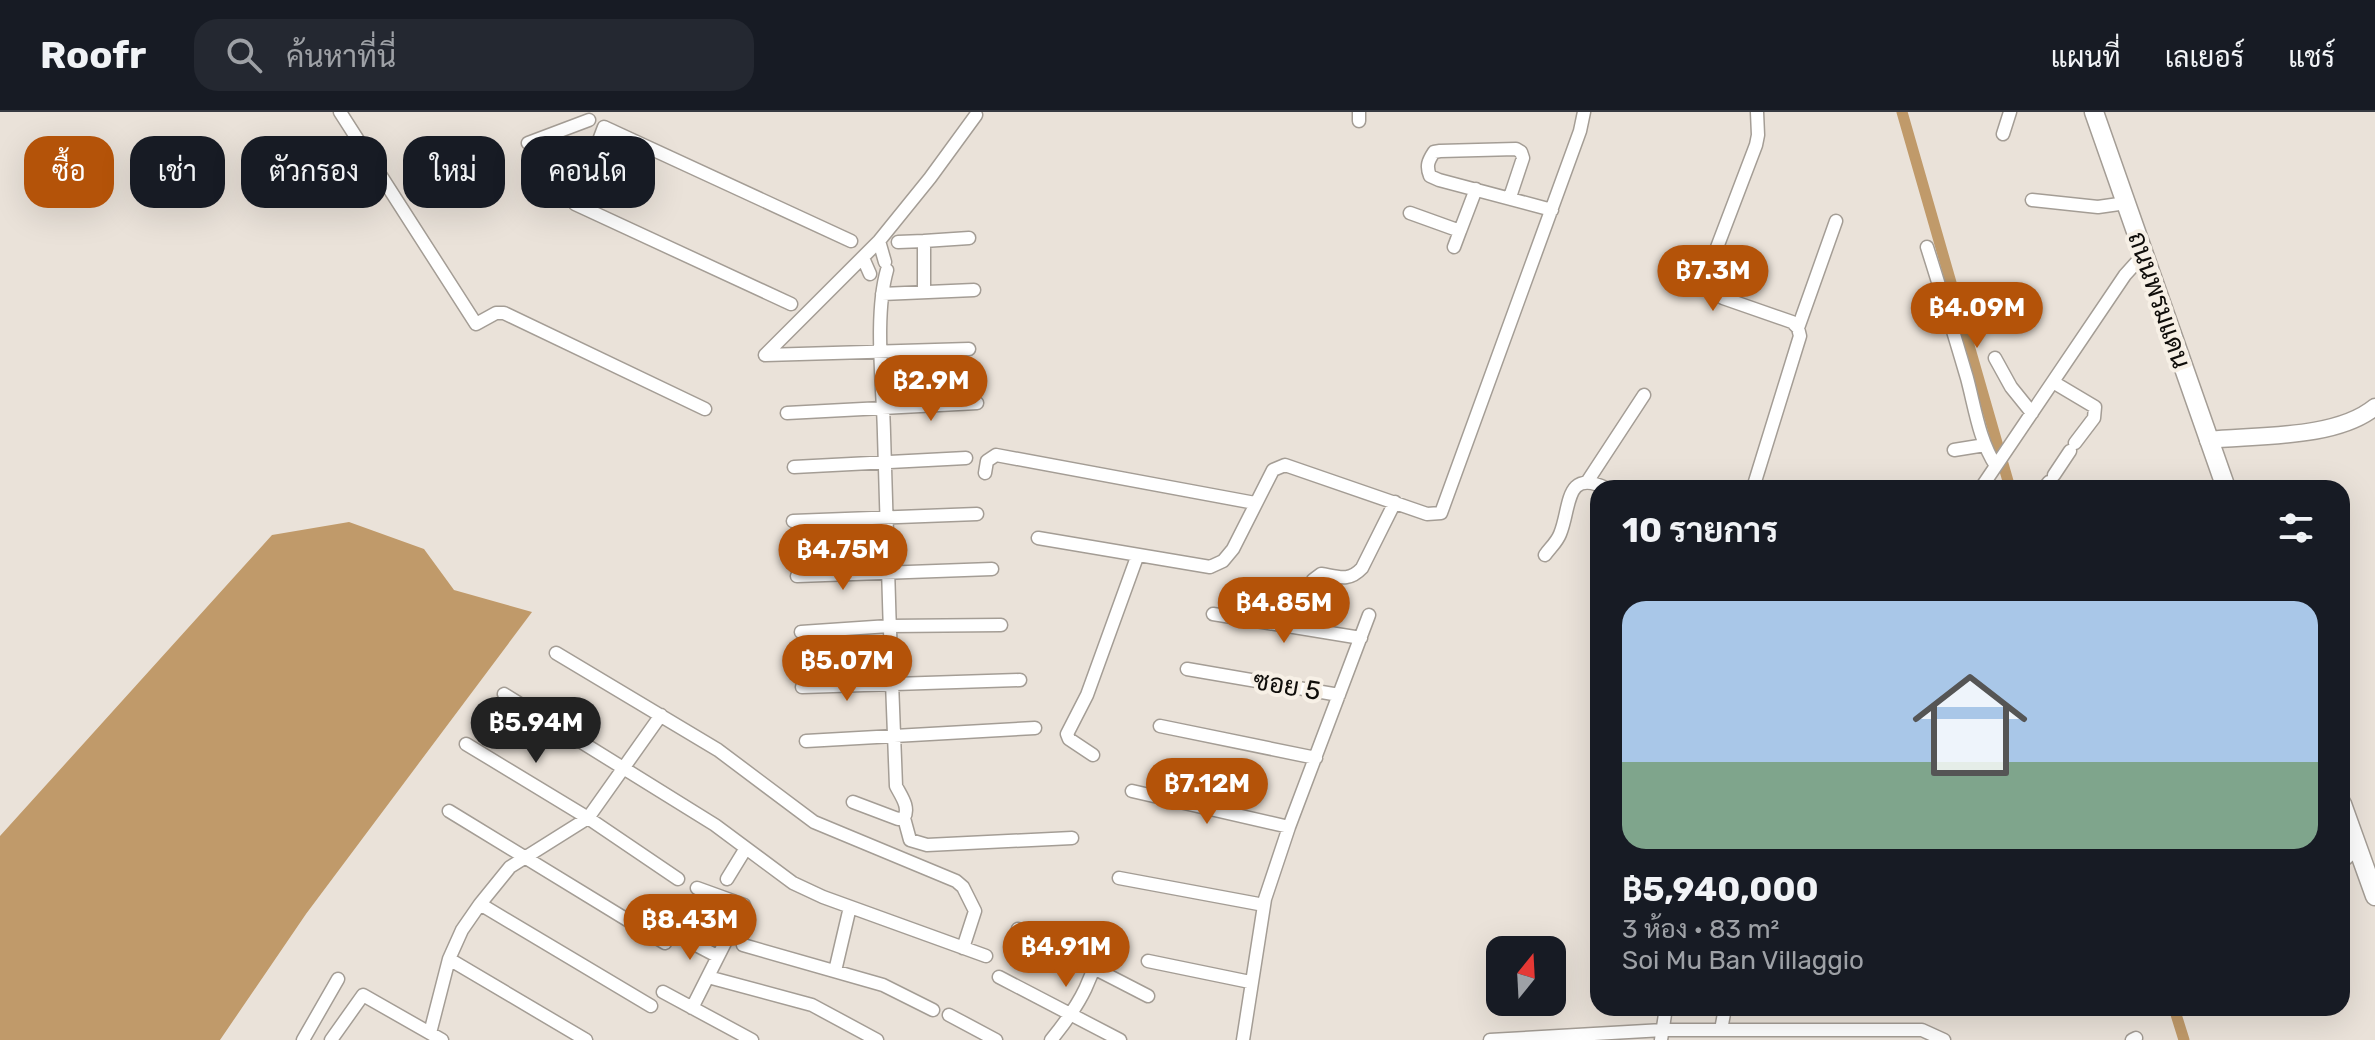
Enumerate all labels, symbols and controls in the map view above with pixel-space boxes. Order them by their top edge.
search box [194,19,754,91]
text: Roofr [40,32,146,78]
icon: search [222,33,266,77]
text: ค้นหาที่นี่ [286,39,396,75]
text: แผนที่ [2051,41,2121,74]
text: เลเยอร์ [2165,41,2244,74]
text: แชร์ [2288,41,2335,74]
chip: ซื้อ [24,136,114,208]
chip: เช่า [130,136,225,208]
chip: ตัวกรอง [241,136,387,208]
chip: ใหม่ [403,136,505,208]
chip: คอนโด [521,136,655,208]
street label: ถนนพรมแดน [2121,228,2197,372]
pin: ฿7.3M [1657,245,1769,313]
text: ฿7.3M [1675,255,1751,286]
pin: ฿4.09M [1912,282,2042,350]
text: ฿4.09M [1929,292,2025,323]
pin: ฿2.9M [875,355,987,423]
text: ฿2.9M [892,365,970,396]
icon: filters [2274,506,2318,550]
text: 10 รายการ [1622,510,1778,551]
pin: ฿4.75M [778,524,908,592]
text: ฿4.75M [796,534,890,565]
pin: ฿4.85M [1219,577,1349,645]
text: ฿4.85M [1236,587,1332,618]
pin: ฿5.07M [782,635,912,703]
text: ฿5.07M [800,645,894,676]
icon: home [1898,653,2042,797]
street label: ซอย 5 [1251,665,1323,707]
pin: ฿5.94M [471,697,601,765]
text: ฿5.94M [489,707,583,738]
pin: ฿7.12M [1142,758,1272,826]
text: ฿7.12M [1164,768,1250,799]
text: ฿5,940,000 [1622,869,1819,910]
pin: ฿8.43M [625,894,755,962]
text: ฿8.43M [642,904,738,935]
text: 3 ห้อง · 83 m² [1622,914,1779,945]
pin: ฿4.91M [1001,921,1131,989]
text: ฿4.91M [1021,931,1111,962]
north arrow [1486,936,1566,1016]
map controls [1486,936,1566,1016]
text: Soi Mu Ban Villaggio [1622,945,1864,976]

